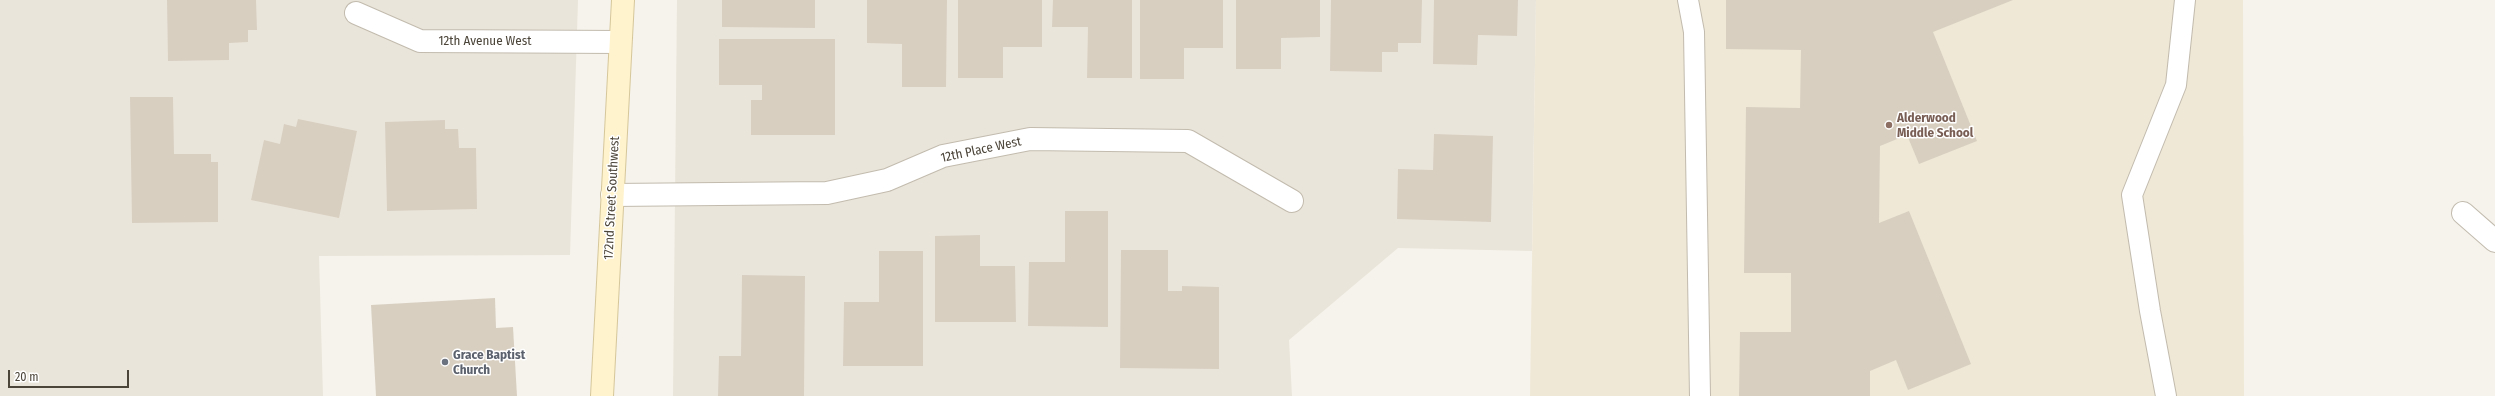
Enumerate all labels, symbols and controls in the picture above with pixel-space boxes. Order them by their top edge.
street label: 12th Avenue West [439,33,531,49]
place label: Alderwood Middle School [1897,110,1973,141]
marker: Alderwood Middle School [1884,120,1894,130]
street label: 12th Place West [939,134,1023,166]
street label: 172nd Street Southwest [601,136,623,260]
place label: Grace Baptist Church [453,347,525,378]
marker: Grace Baptist Church [440,357,450,367]
scale bar [10,362,131,388]
text: 20 m [15,370,39,384]

